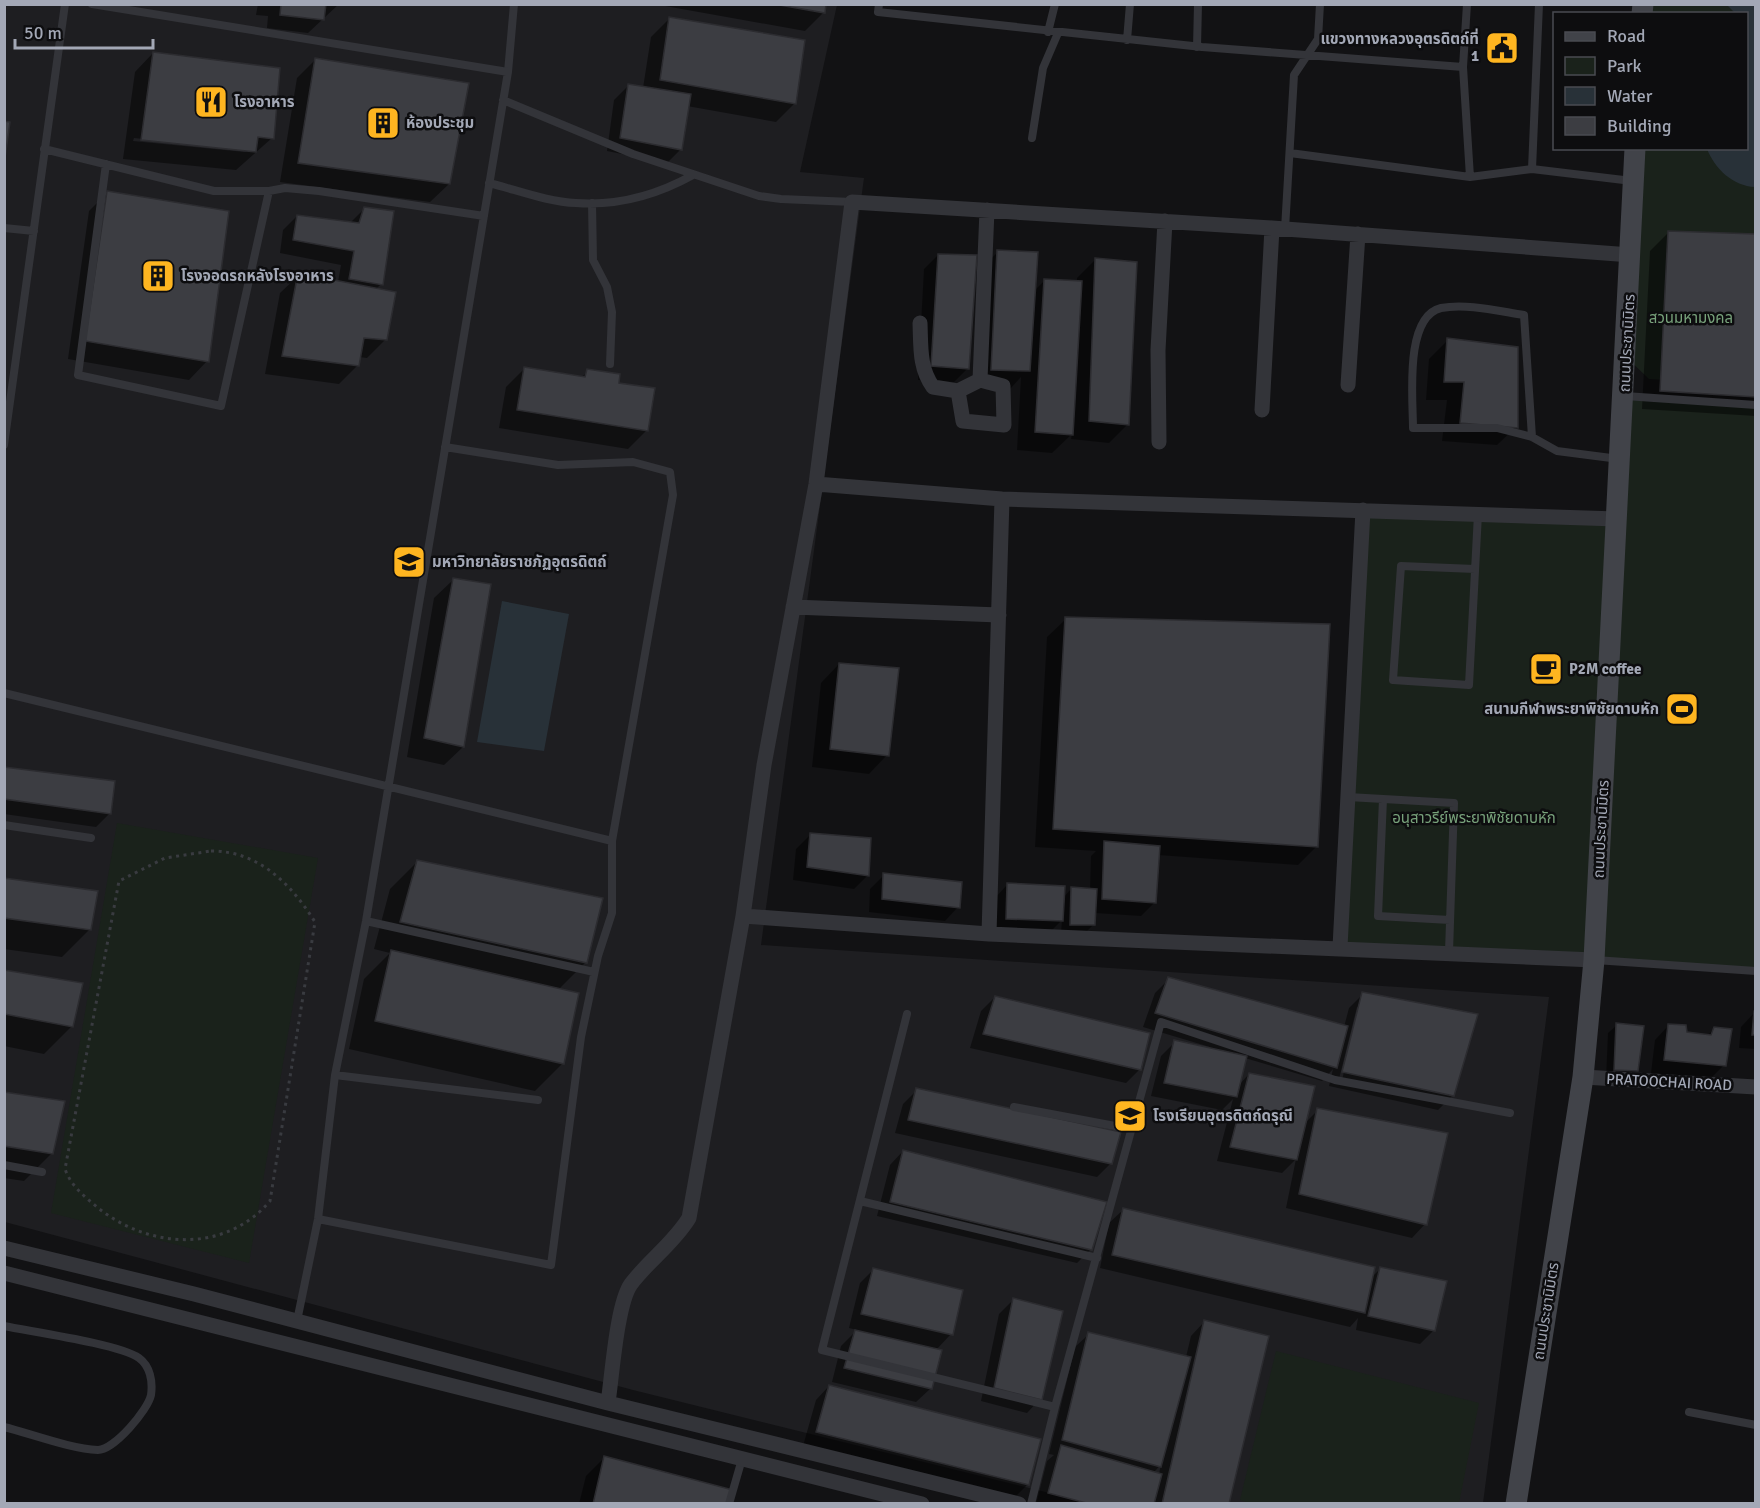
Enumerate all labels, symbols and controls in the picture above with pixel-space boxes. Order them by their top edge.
scale bar [15,12,153,50]
legend [1553,12,1748,150]
text: 50 m [24,22,62,44]
text: Road [1607,25,1646,47]
place label: แขวงทางหลวงอุตรดิตถ์ที่ 1 [1321,28,1479,65]
public building icon: แขวงทางหลวงอุตรดิตถ์ที่ 1 [1484,30,1520,66]
text: Park [1607,55,1642,77]
restaurant icon: โรงอาหาร [193,84,229,120]
text: Water [1607,85,1653,107]
place label: โรงอาหาร [234,93,295,111]
building icon: ห้องประชุม [365,105,401,141]
place label: ห้องประชุม [406,114,474,132]
text: Building [1607,115,1671,137]
building icon: โรงจอดรถหลังโรงอาหาร [140,258,176,294]
place label: โรงจอดรถหลังโรงอาหาร [181,267,334,285]
street label: ถนนประชานิมิตร [1615,293,1639,393]
park label: สวนมหามงคล [1649,309,1733,327]
school or university icon: มหาวิทยาลัยราชภัฏอุตรดิตถ์ [391,544,427,580]
place label: มหาวิทยาลัยราชภัฏอุตรดิตถ์ [432,553,607,571]
cafe icon: P2M coffee [1528,651,1564,687]
place label: P2M coffee [1569,660,1641,678]
sports icon: สนามกีฬาพระยาพิชัยดาบหัก [1664,691,1700,727]
place label: สนามกีฬาพระยาพิชัยดาบหัก [1484,700,1659,718]
street label: ถนนประชานิมิตร [1589,779,1613,879]
park label: อนุสาวรีย์พระยาพิชัยดาบหัก [1392,809,1556,827]
street label: PRATOOCHAI ROAD [1606,1070,1732,1094]
school or university icon: โรงเรียนอุตรดิตถ์ดรุณี [1112,1098,1148,1134]
place label: โรงเรียนอุตรดิตถ์ดรุณี [1153,1107,1293,1125]
street label: ถนนประชานิมิตร [1529,1261,1563,1361]

